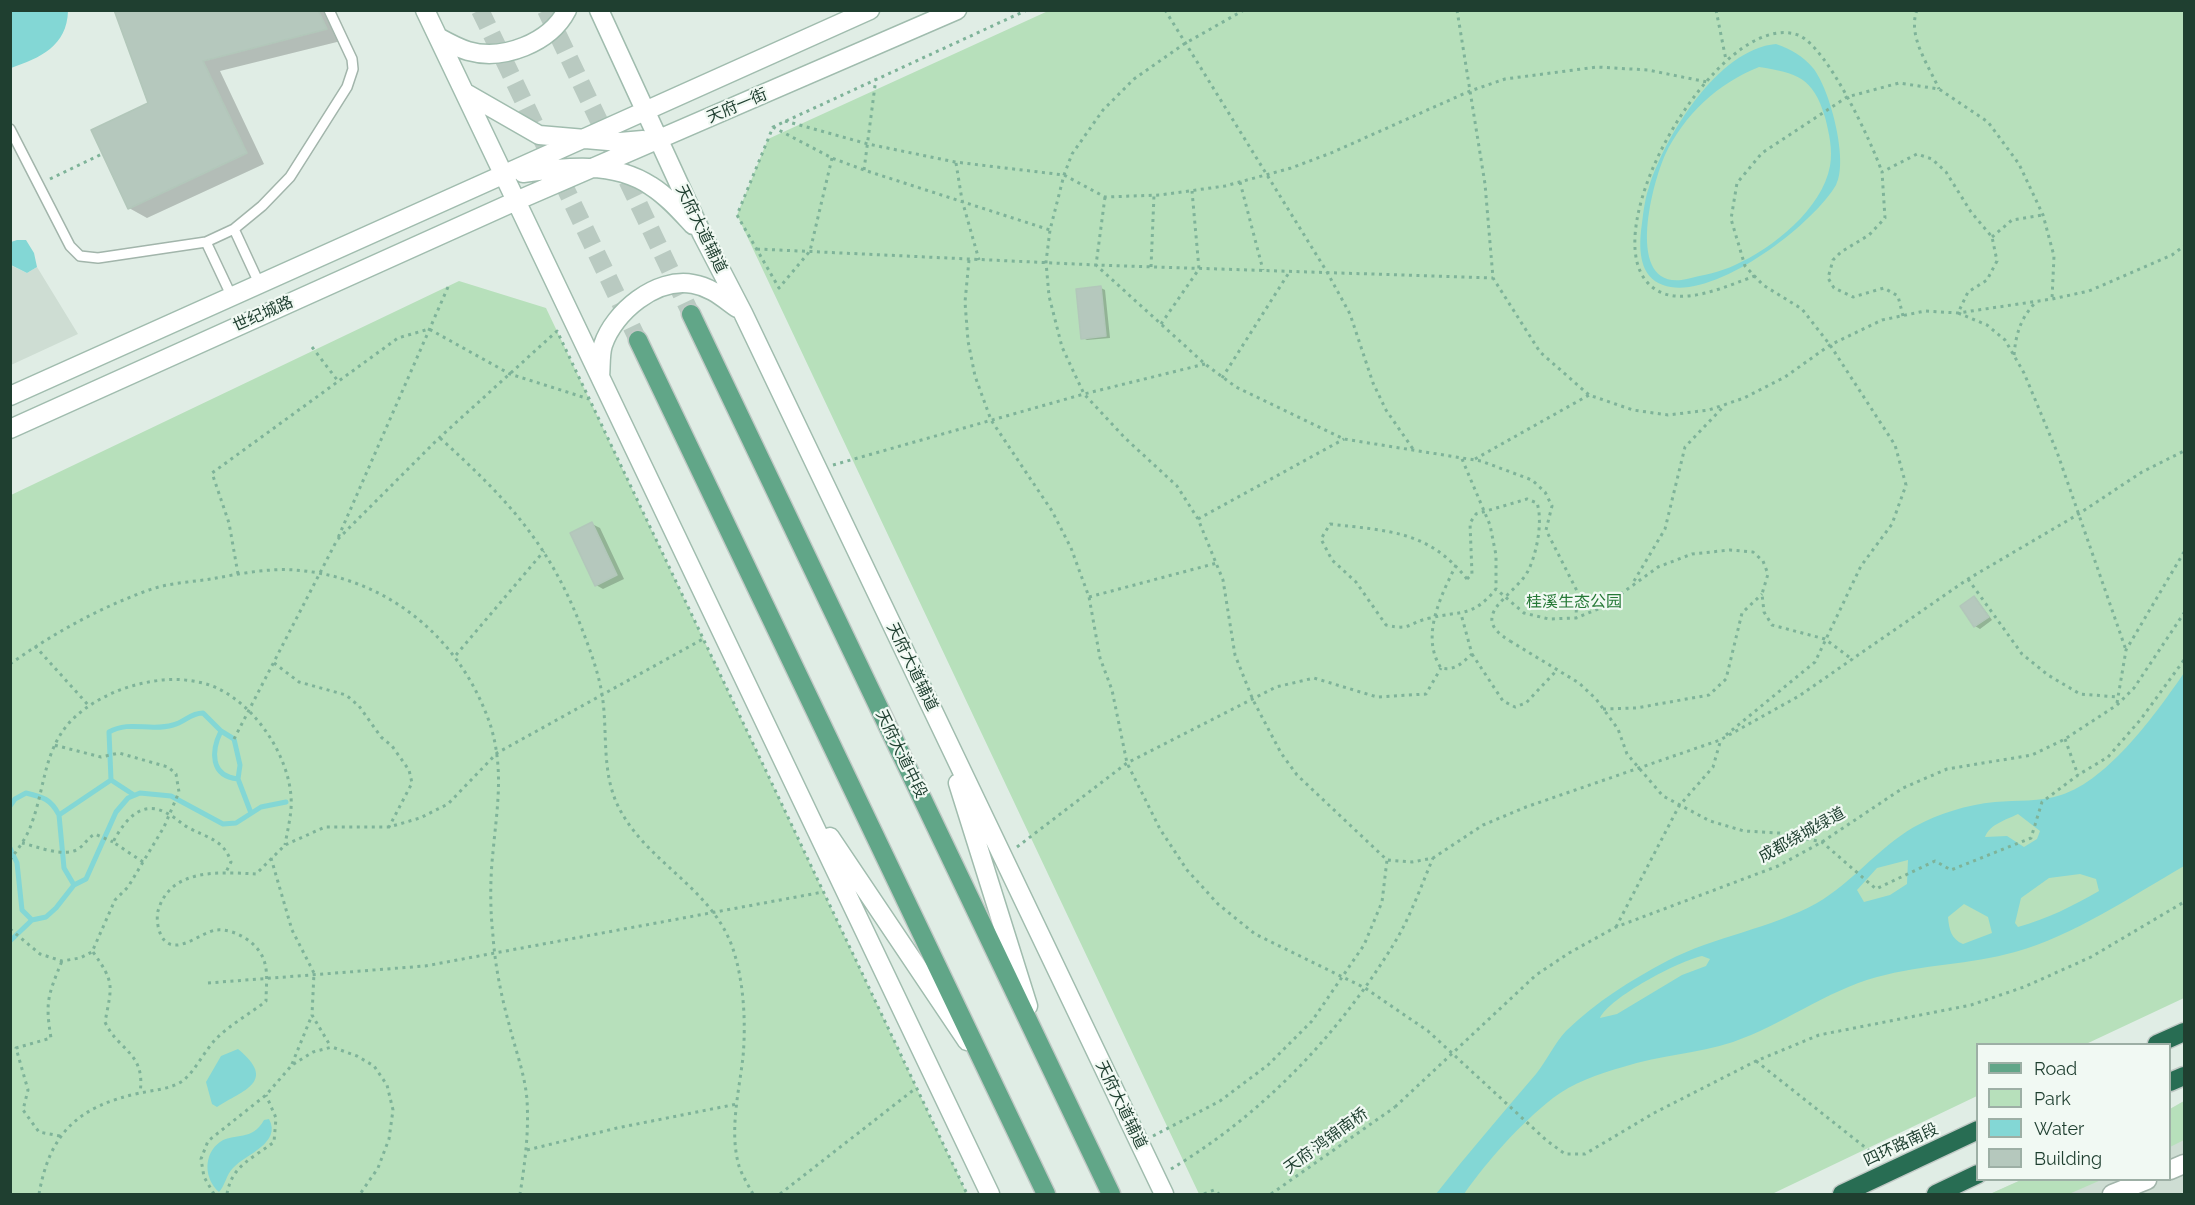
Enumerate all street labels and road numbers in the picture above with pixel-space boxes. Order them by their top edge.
street label: 天府一街 [704,85,770,127]
street label: 天府大道辅道 [671,182,731,276]
street label: 世纪城路 [230,292,296,336]
street label: 天府大道辅道 [882,620,942,714]
street label: 天府大道中段 [871,707,931,801]
street label: 成都绕城绿道 [1755,803,1849,867]
street label: 天府大道辅道 [1091,1058,1151,1152]
street label: 天府·鸿锦南桥 [1280,1104,1372,1178]
street label: 四环路南段 [1861,1119,1941,1171]

